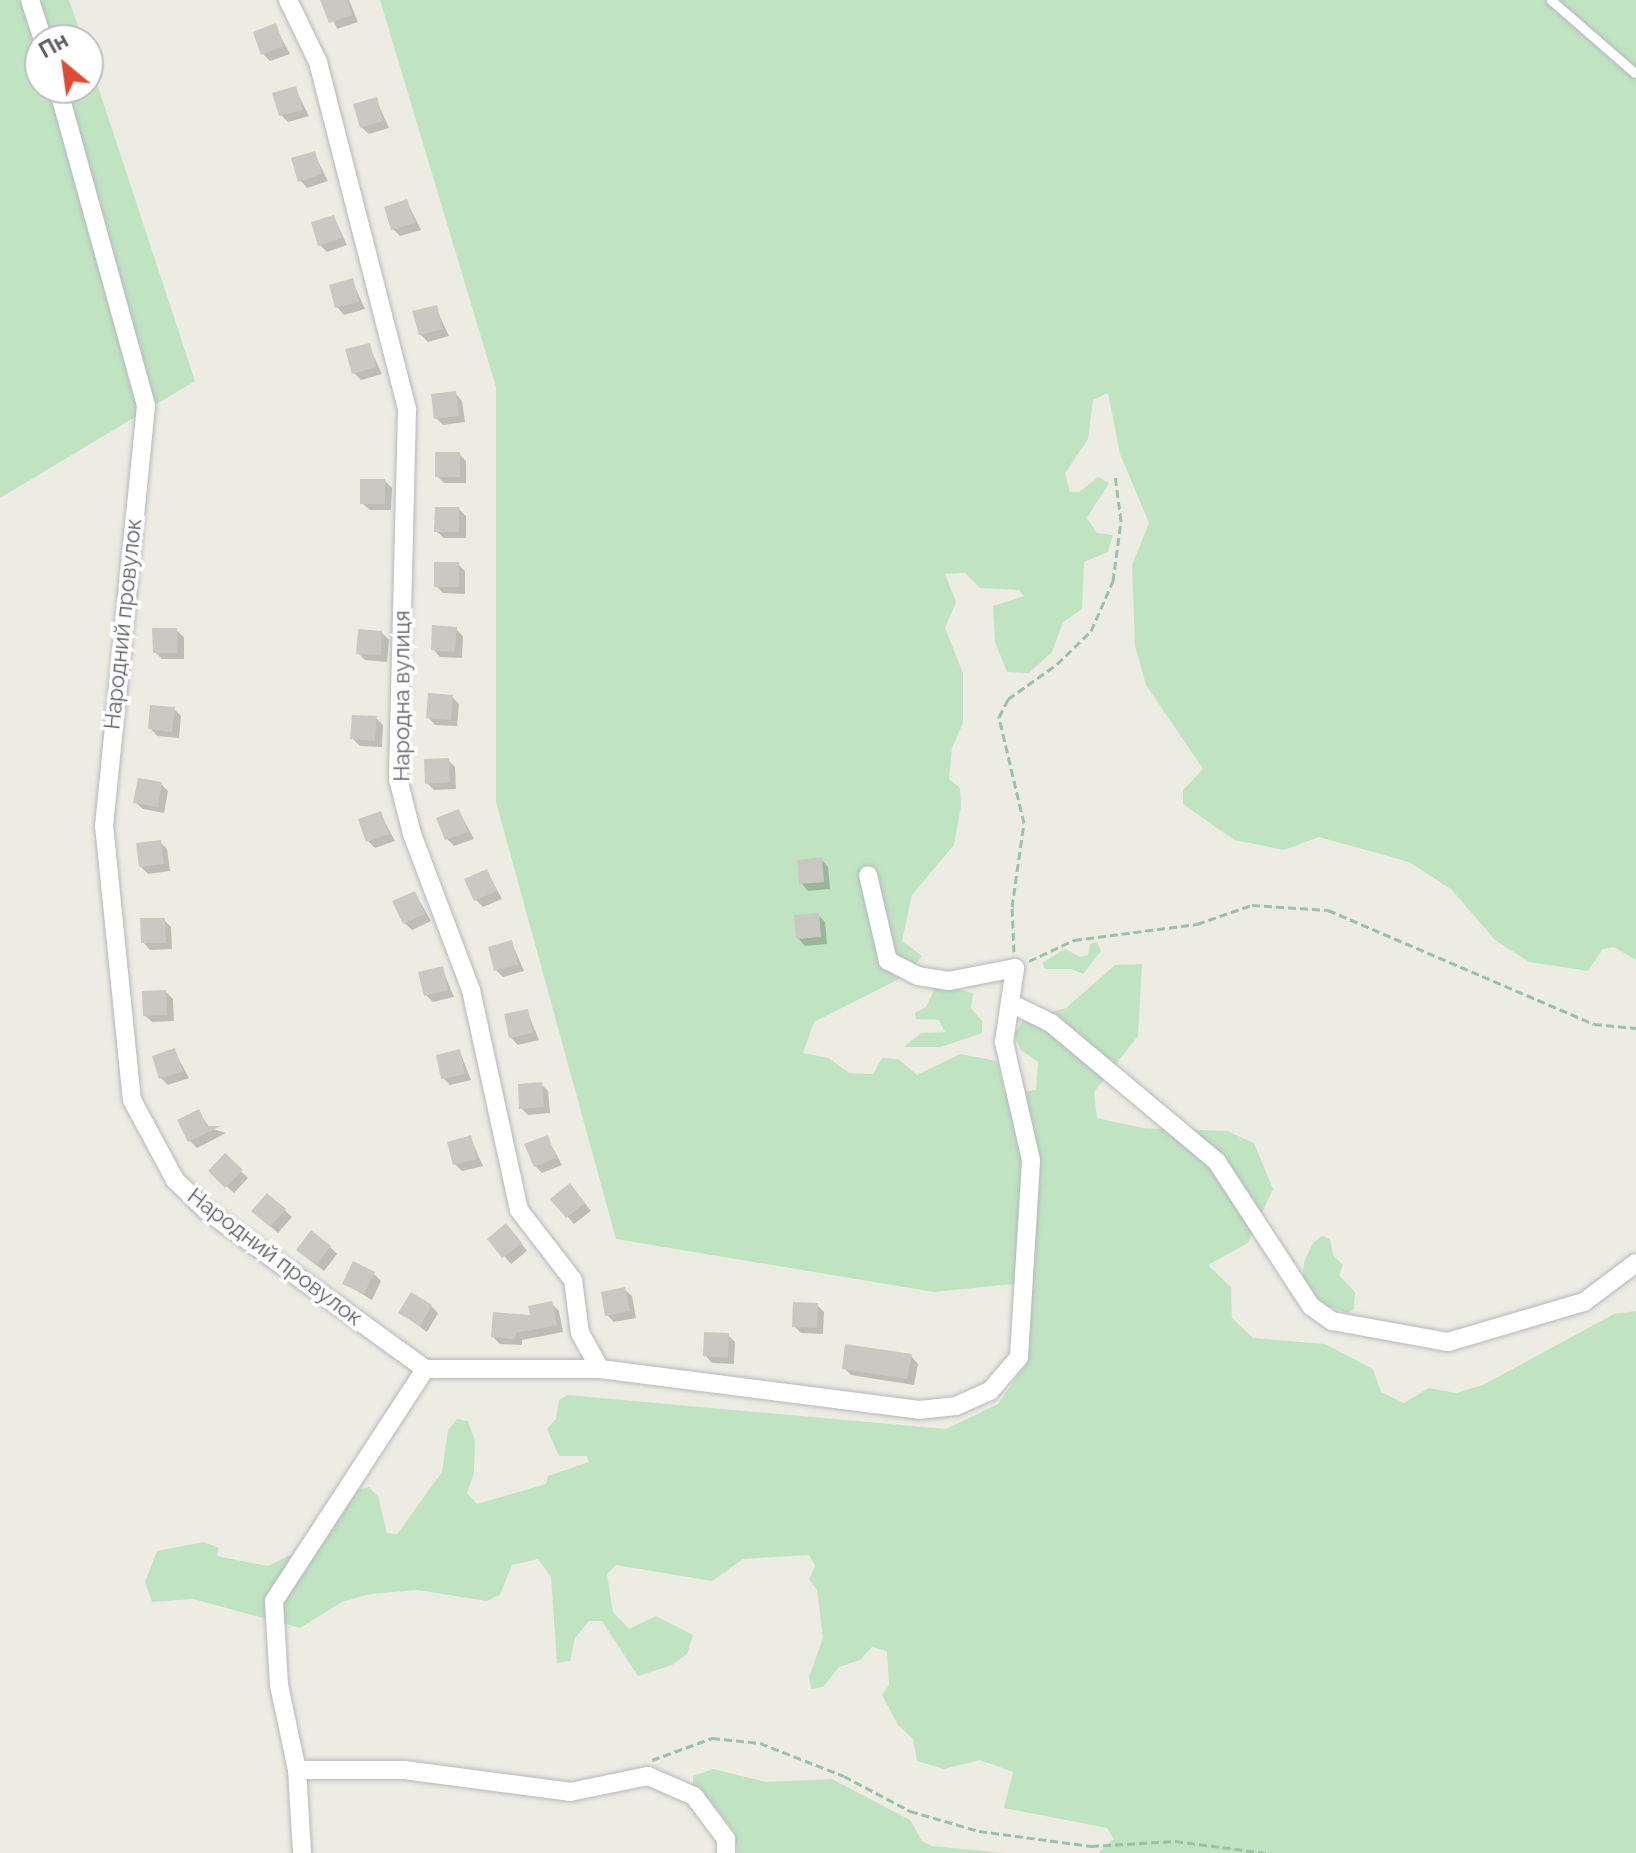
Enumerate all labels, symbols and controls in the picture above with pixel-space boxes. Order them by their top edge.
north arrow [24,24,104,104]
text: Пн [34,26,72,63]
street label: Народний провулок [99,517,147,731]
street label: Народна вулиця [389,610,415,782]
street label: Народний провулок [182,1183,368,1331]

